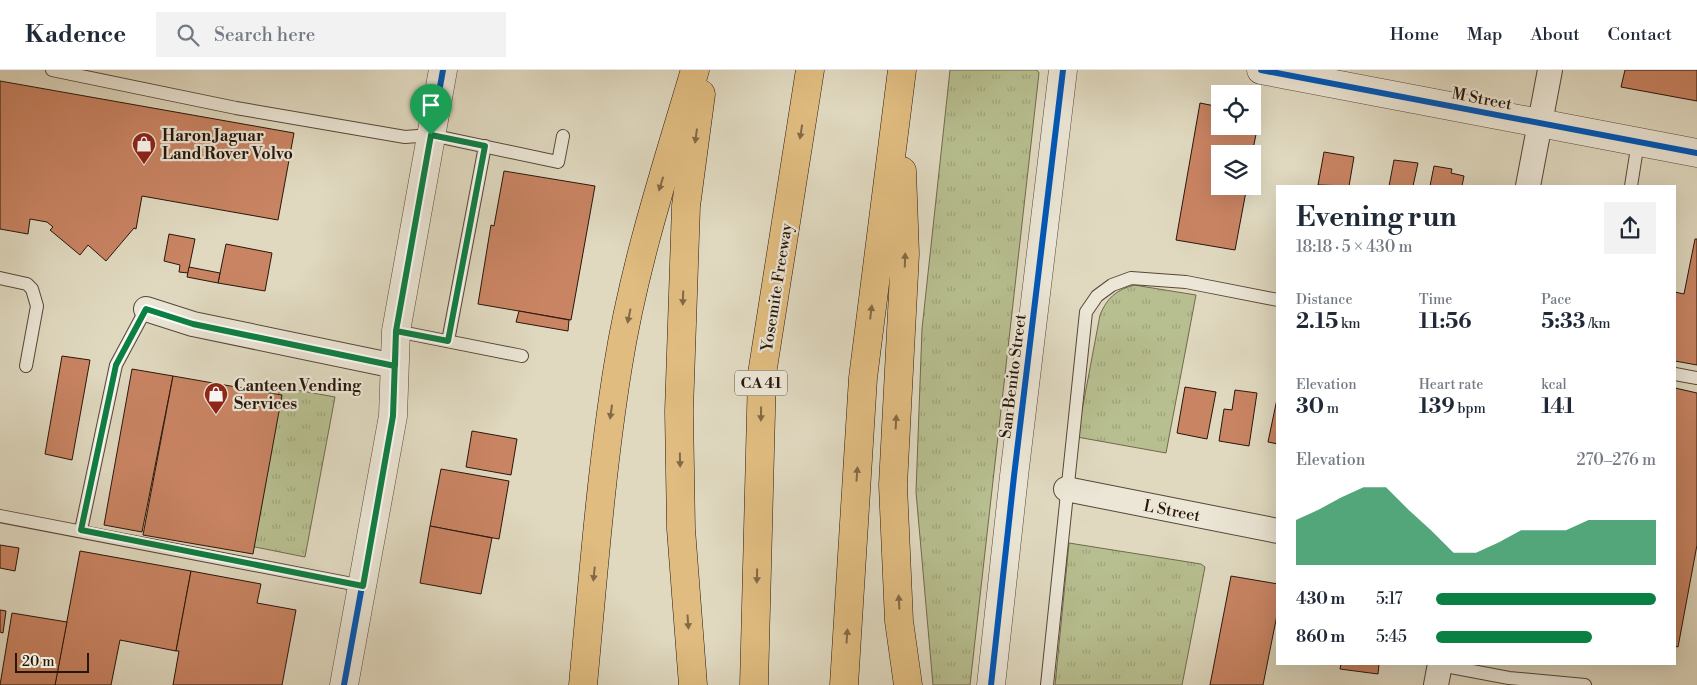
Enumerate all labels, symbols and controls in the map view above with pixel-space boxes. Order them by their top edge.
search box [156,12,506,57]
text: Kadence [25,20,126,50]
icon: search [174,21,202,49]
text: Search here [214,23,315,47]
text: Home [1390,23,1439,46]
text: Map [1467,23,1503,46]
text: About [1531,23,1580,46]
text: Contact [1608,23,1672,46]
street label: M Street [1450,83,1514,115]
pin [410,84,452,135]
map controls [1211,85,1261,195]
button: locate [1211,85,1261,135]
icon: arrive [417,91,445,119]
one-way arrow [796,125,804,141]
place label: Haron Jaguar Land Rover Volvo [162,126,293,164]
one-way arrow [692,128,700,144]
shop icon: Haron Jaguar Land Rover Volvo [131,131,157,165]
button: layers [1211,145,1261,195]
one-way arrow [657,176,665,191]
text: Evening run [1296,200,1457,235]
button: share [1604,202,1656,254]
street label: Yosemite Freeway [757,221,797,354]
text: 18:18 · 5 × 430 m [1296,237,1413,257]
one-way arrow [901,252,909,268]
one-way arrow [679,290,687,306]
text: Distance [1296,291,1353,309]
text: Time [1419,291,1452,309]
text: Pace [1541,291,1571,309]
one-way arrow [867,304,875,320]
one-way arrow [624,308,632,324]
text: 2.15 [1296,309,1338,335]
text: 11:56 [1419,309,1472,335]
text: 5:33 [1541,309,1585,335]
street label: San Benito Street [995,312,1031,440]
text: km [1338,315,1361,333]
text: /km [1585,315,1611,333]
road number: CA 41 [735,370,787,396]
place label: Canteen Vending Services [234,376,362,414]
text: Elevation [1296,376,1357,394]
text: Heart rate [1419,376,1483,394]
text: kcal [1541,376,1567,394]
shop icon: Canteen Vending Services [203,381,229,415]
text: 30 [1296,394,1324,420]
text: 139 [1419,394,1455,420]
text: 141 [1541,394,1574,420]
text: m [1324,400,1339,418]
text: bpm [1455,400,1486,418]
one-way arrow [607,405,615,421]
one-way arrow [756,406,764,422]
one-way arrow [893,414,901,430]
text: Elevation [1296,450,1365,470]
text: 270–276 m [1576,450,1656,470]
one-way arrow [676,452,684,468]
one-way arrow [853,466,861,482]
street label: L Street [1142,496,1202,526]
one-way arrow [590,566,598,582]
one-way arrow [753,569,761,585]
text: 430 m [1296,589,1345,609]
text: 5:17 [1376,589,1403,609]
one-way arrow [894,594,902,610]
one-way arrow [685,615,693,631]
text: 860 m [1296,627,1345,647]
text: 5:45 [1376,627,1407,647]
one-way arrow [843,628,851,644]
scale bar [15,650,89,673]
text: 20 m [22,653,54,671]

